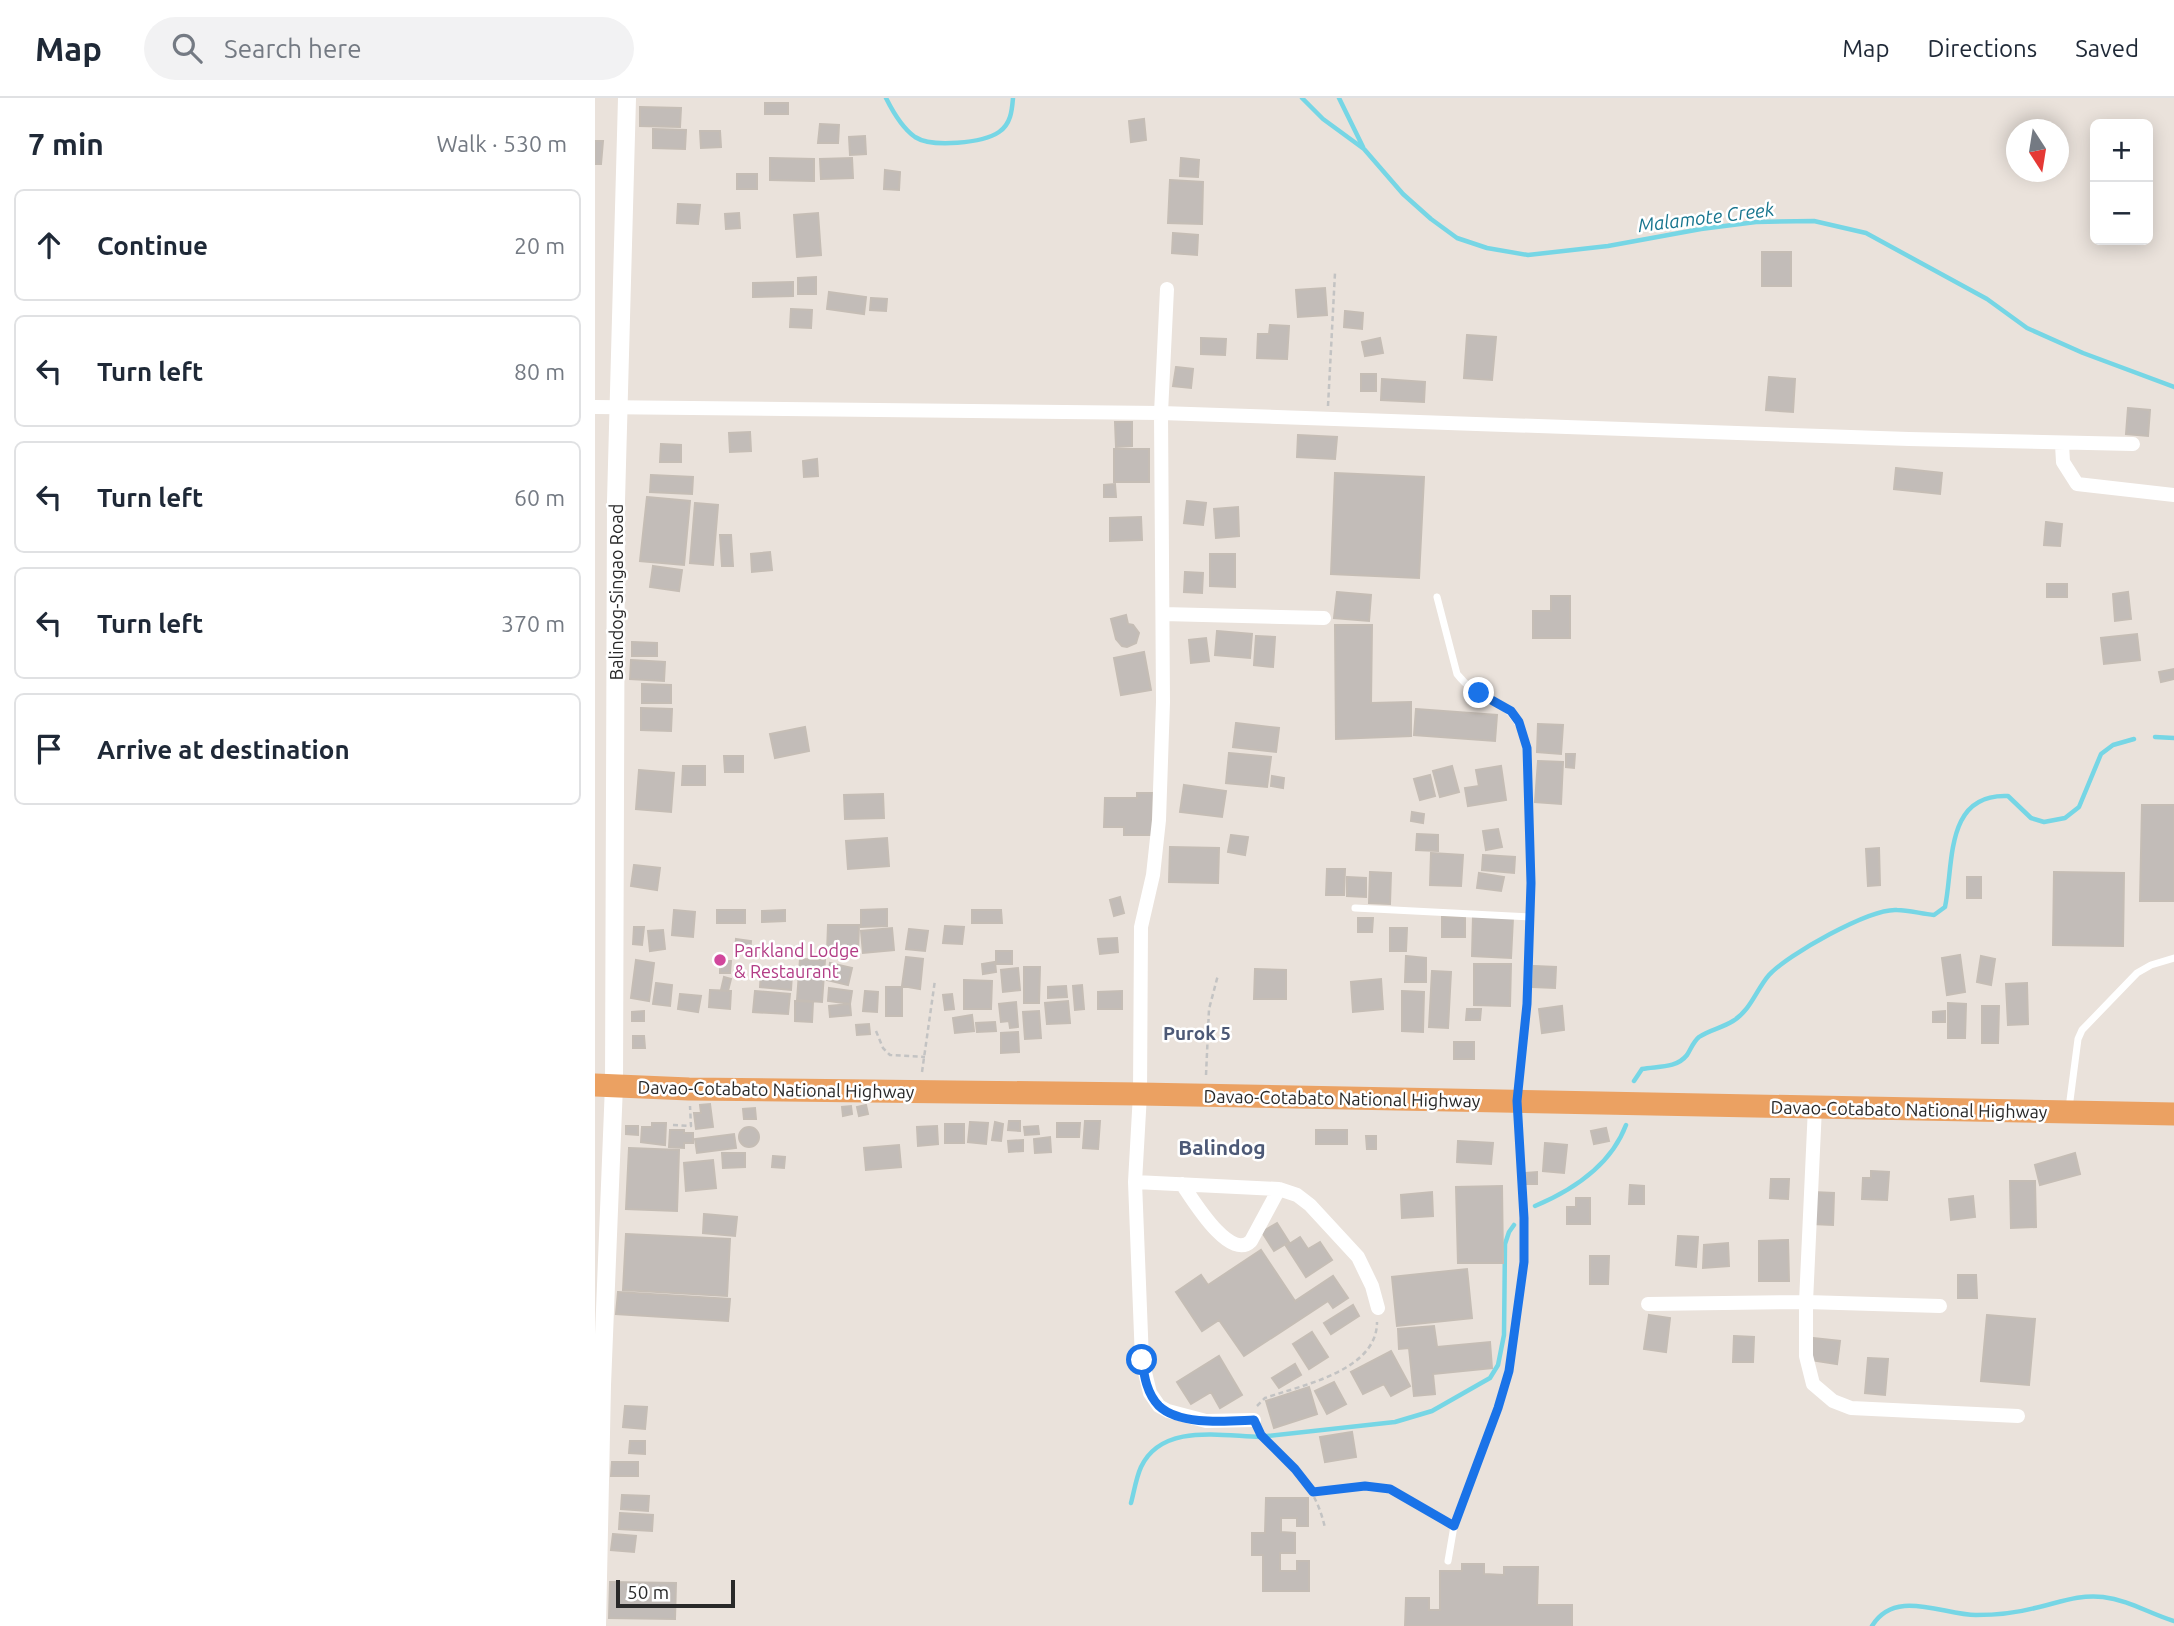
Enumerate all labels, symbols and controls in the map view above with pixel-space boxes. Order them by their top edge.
search box [144,17,634,80]
icon: search [168,29,206,67]
text: Map [35,30,102,67]
text: Search here [224,34,362,63]
text: Map [1842,35,1889,62]
text: Directions [1927,35,2037,62]
text: Saved [2075,35,2139,62]
north arrow [2006,119,2069,182]
map controls [2090,119,2153,245]
button: + [2090,119,2153,182]
text: 7 min [28,127,104,161]
text: Walk · 530 m [436,131,567,156]
button: − [2090,182,2153,245]
water label: Malamote Creek [1637,198,1776,236]
icon: ahead [30,226,68,264]
text: Continue [97,231,208,260]
text: 20 m [514,233,565,258]
icon: left [30,352,68,390]
text: Turn left [97,357,203,386]
text: 80 m [514,359,565,384]
icon: left [30,478,68,516]
text: Turn left [97,483,203,512]
text: 60 m [514,485,565,510]
street label: Balindog-Singao Road [606,504,626,680]
icon: left [30,604,68,642]
text: Turn left [97,609,203,638]
text: 370 m [501,611,565,636]
route end [1463,677,1494,708]
icon: arrive [30,730,68,768]
text: Arrive at destination [97,735,350,764]
place label: Parkland Lodge & Restaurant [734,940,859,981]
marker: Parkland Lodge & Restaurant [712,952,728,968]
district label: Purok 5 [1163,1022,1231,1044]
street label: Davao-Cotabato National Highway [637,1077,915,1101]
street label: Davao-Cotabato National Highway [1203,1086,1481,1110]
street label: Davao-Cotabato National Highway [1770,1097,2048,1121]
district label: Balindog [1178,1135,1266,1159]
route start [1126,1344,1157,1375]
scale bar [616,1577,735,1609]
text: 50 m [627,1581,669,1603]

